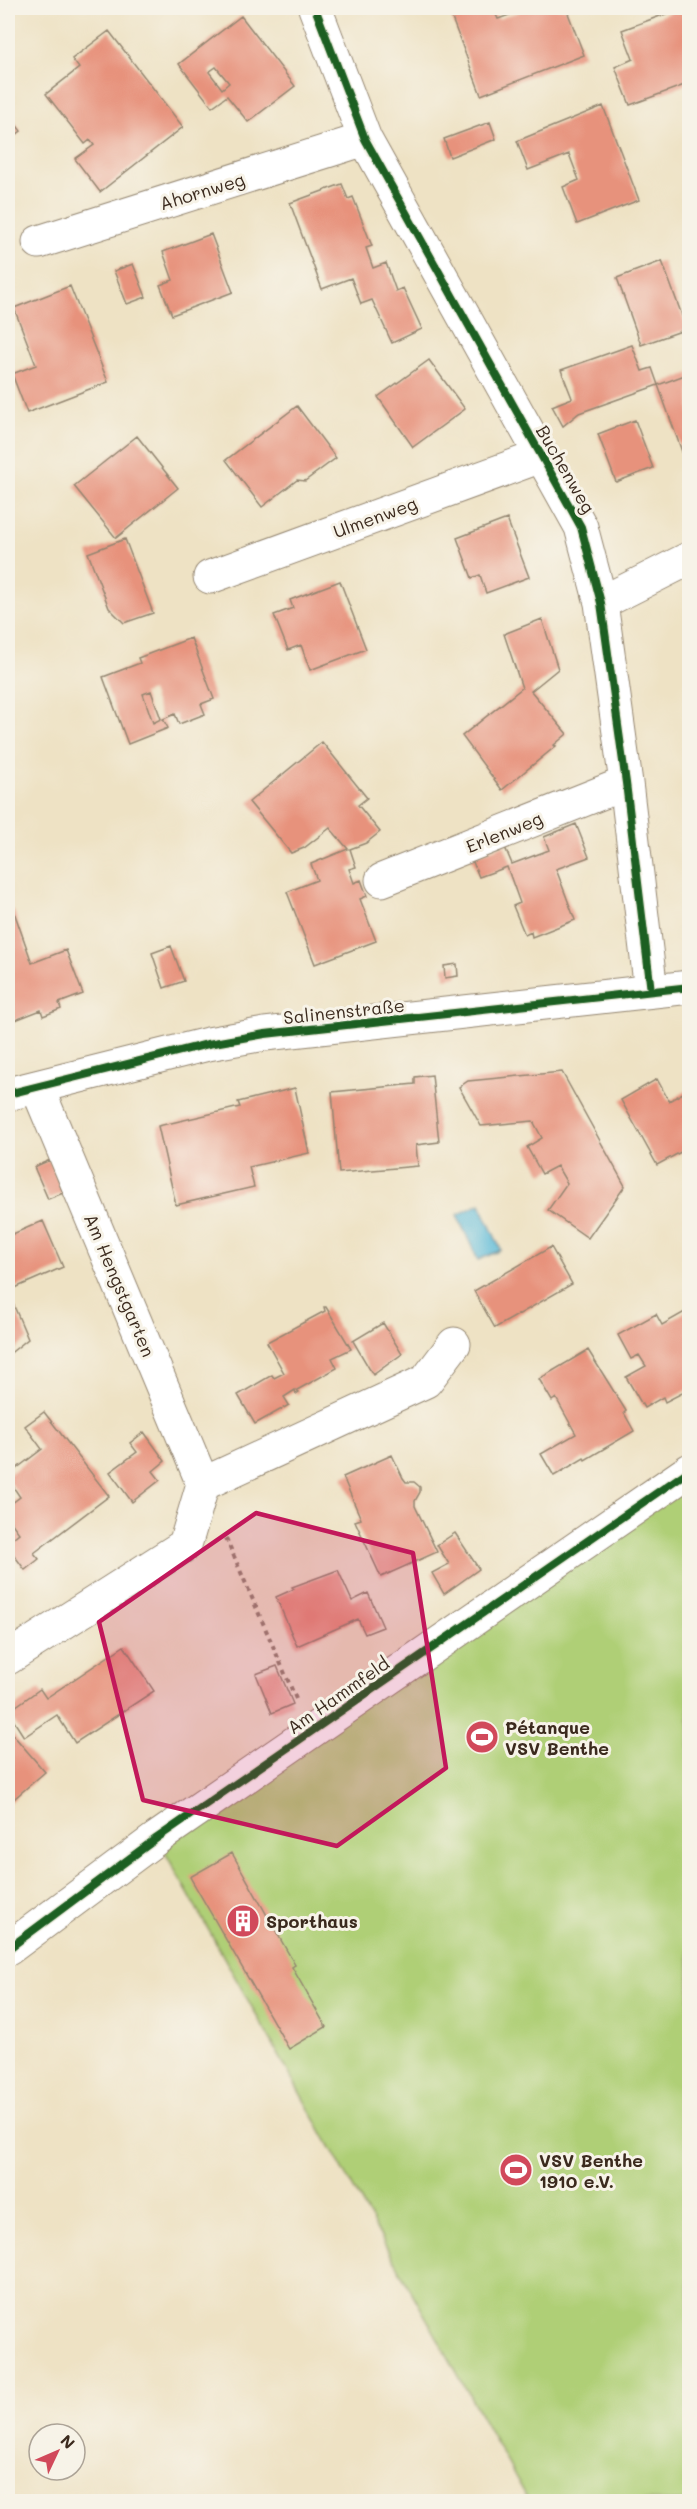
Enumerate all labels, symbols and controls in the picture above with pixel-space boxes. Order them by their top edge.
street label: Ahornweg [156,167,248,215]
street label: Buchenweg [531,420,601,518]
street label: Ulmenweg [330,491,420,543]
street label: Erlenweg [462,806,546,858]
street label: Salinenstraße [282,993,406,1029]
street label: Am Hengstgarten [79,1210,161,1360]
street label: Am Hammfeld [282,1651,394,1739]
place label: Pétanque VSV Benthe [505,1715,609,1760]
sports icon: Pétanque VSV Benthe [464,1719,500,1755]
building icon: Sporthaus [225,1903,261,1939]
place label: Sporthaus [266,1909,358,1933]
place label: VSV Benthe 1910 e.V. [539,2148,643,2193]
sports icon: VSV Benthe 1910 e.V. [498,2152,534,2188]
north arrow [27,2422,87,2482]
text: N [56,2430,80,2453]

